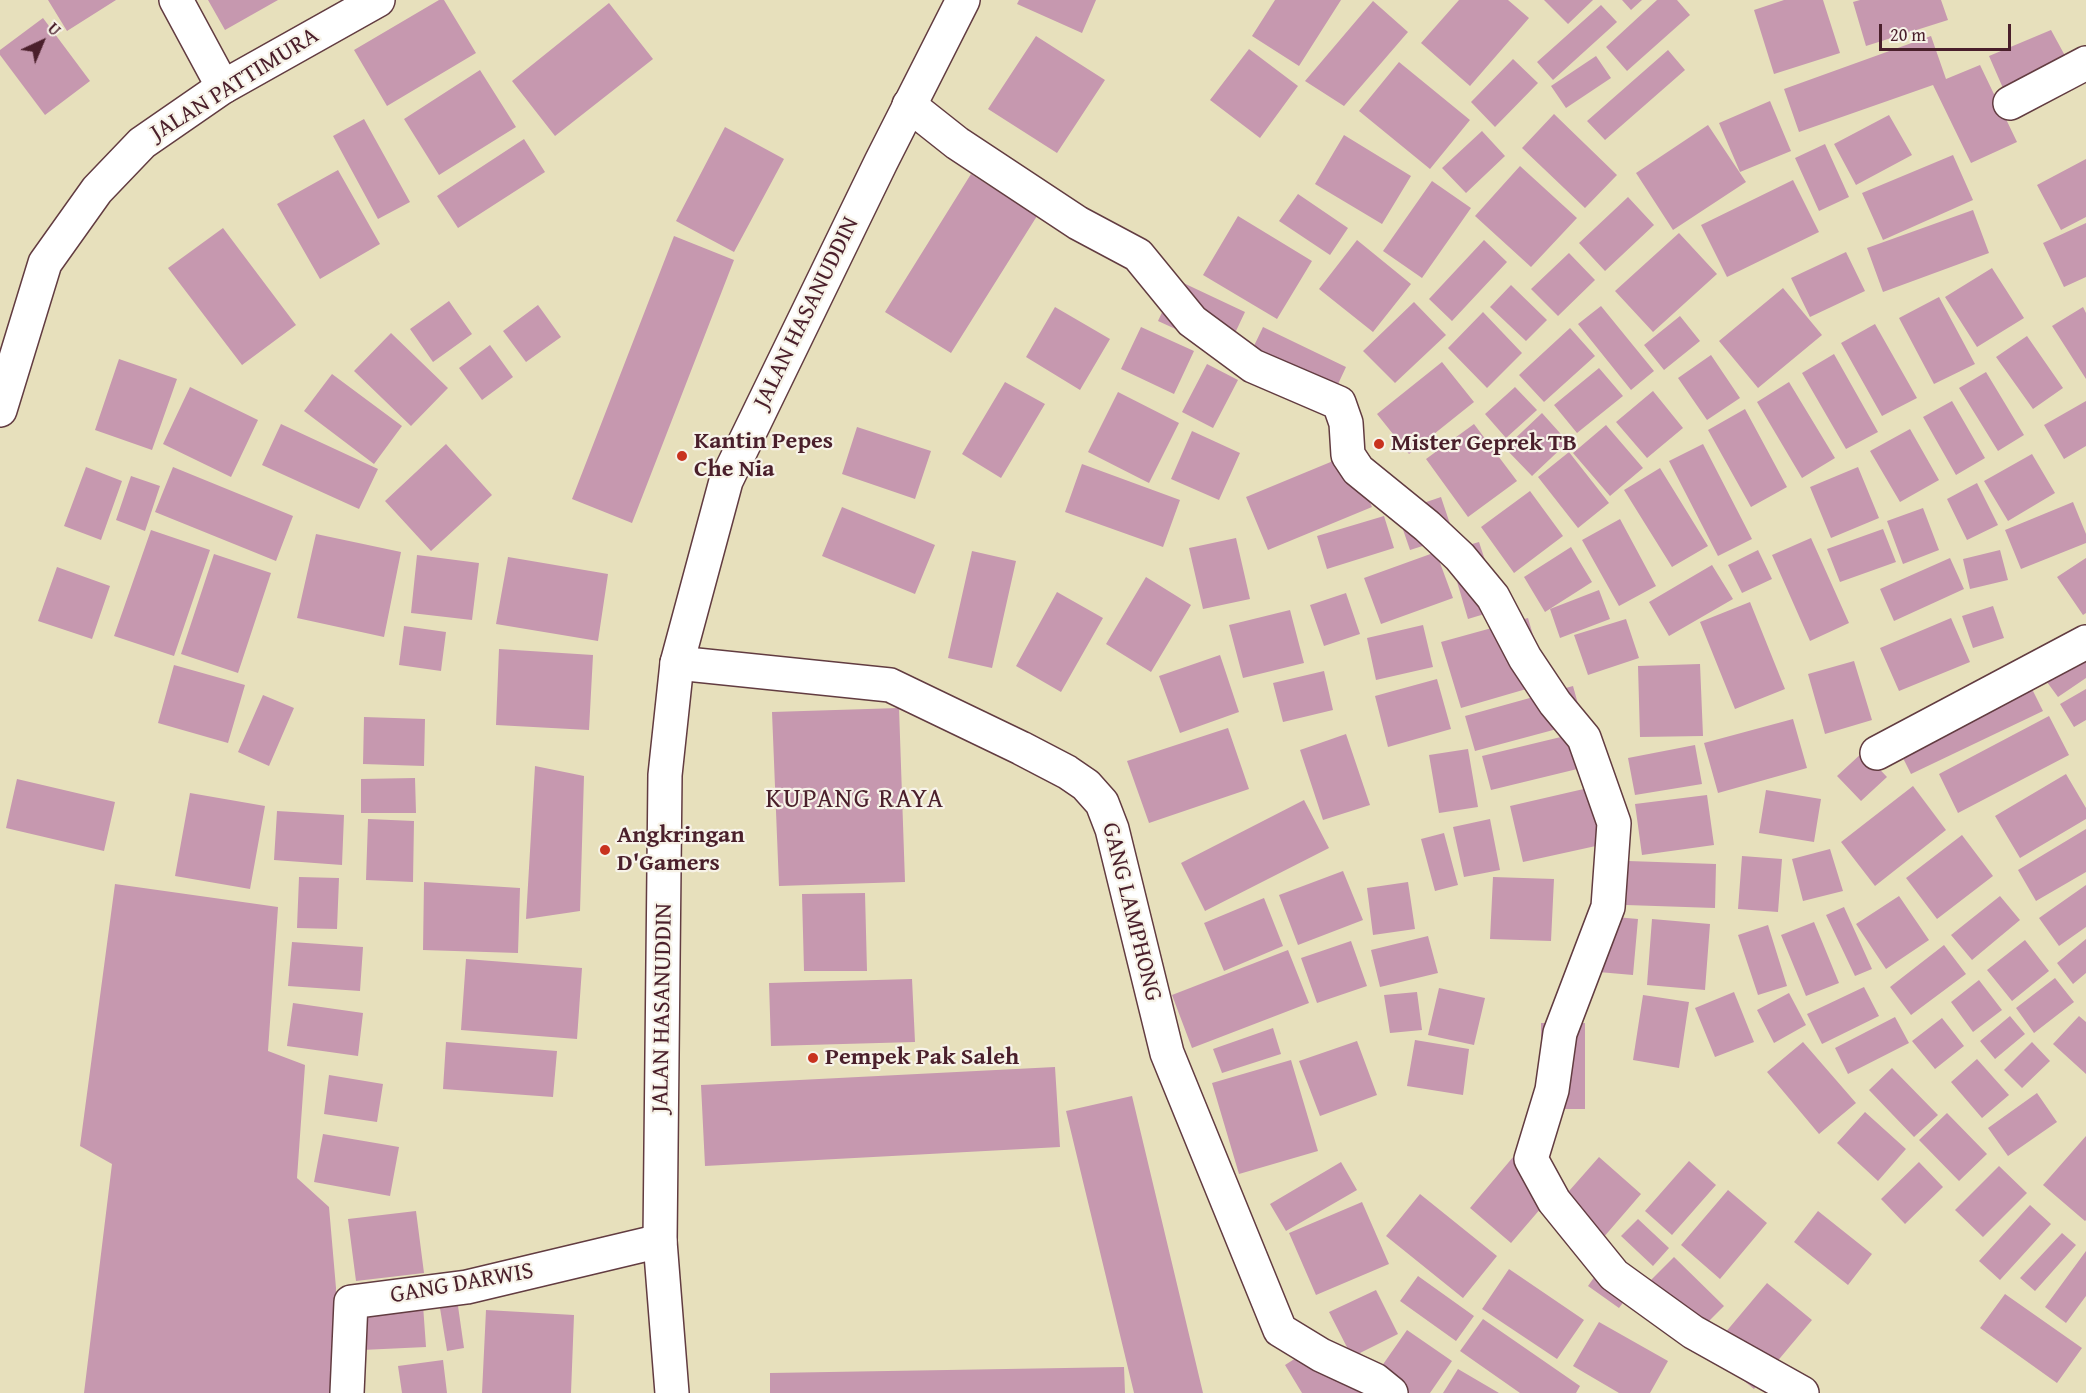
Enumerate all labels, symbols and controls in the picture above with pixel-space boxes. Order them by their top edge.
north arrow [12,12,72,72]
scale bar [1882,12,2014,50]
text: U [42,17,67,41]
text: 20 m [1890,21,1926,48]
street label: JALAN PATTIMURA [146,22,324,148]
street label: JALAN HASANUDDIN [748,212,866,414]
place label: Kantin Pepes Che Nia [694,428,833,484]
place label: Mister Geprek TB [1391,430,1577,458]
marker: Mister Geprek TB [1372,437,1386,451]
marker: Kantin Pepes Che Nia [675,449,689,463]
district label: KUPANG RAYA [765,784,945,816]
street label: GANG LAMPHONG [1095,820,1167,1004]
place label: Angkringan D'Gamers [617,822,745,878]
marker: Angkringan D'Gamers [598,843,612,857]
street label: JALAN HASANUDDIN [647,903,679,1113]
place label: Pempek Pak Saleh [825,1044,1019,1072]
marker: Pempek Pak Saleh [806,1051,820,1065]
street label: GANG DARWIS [388,1257,536,1311]

